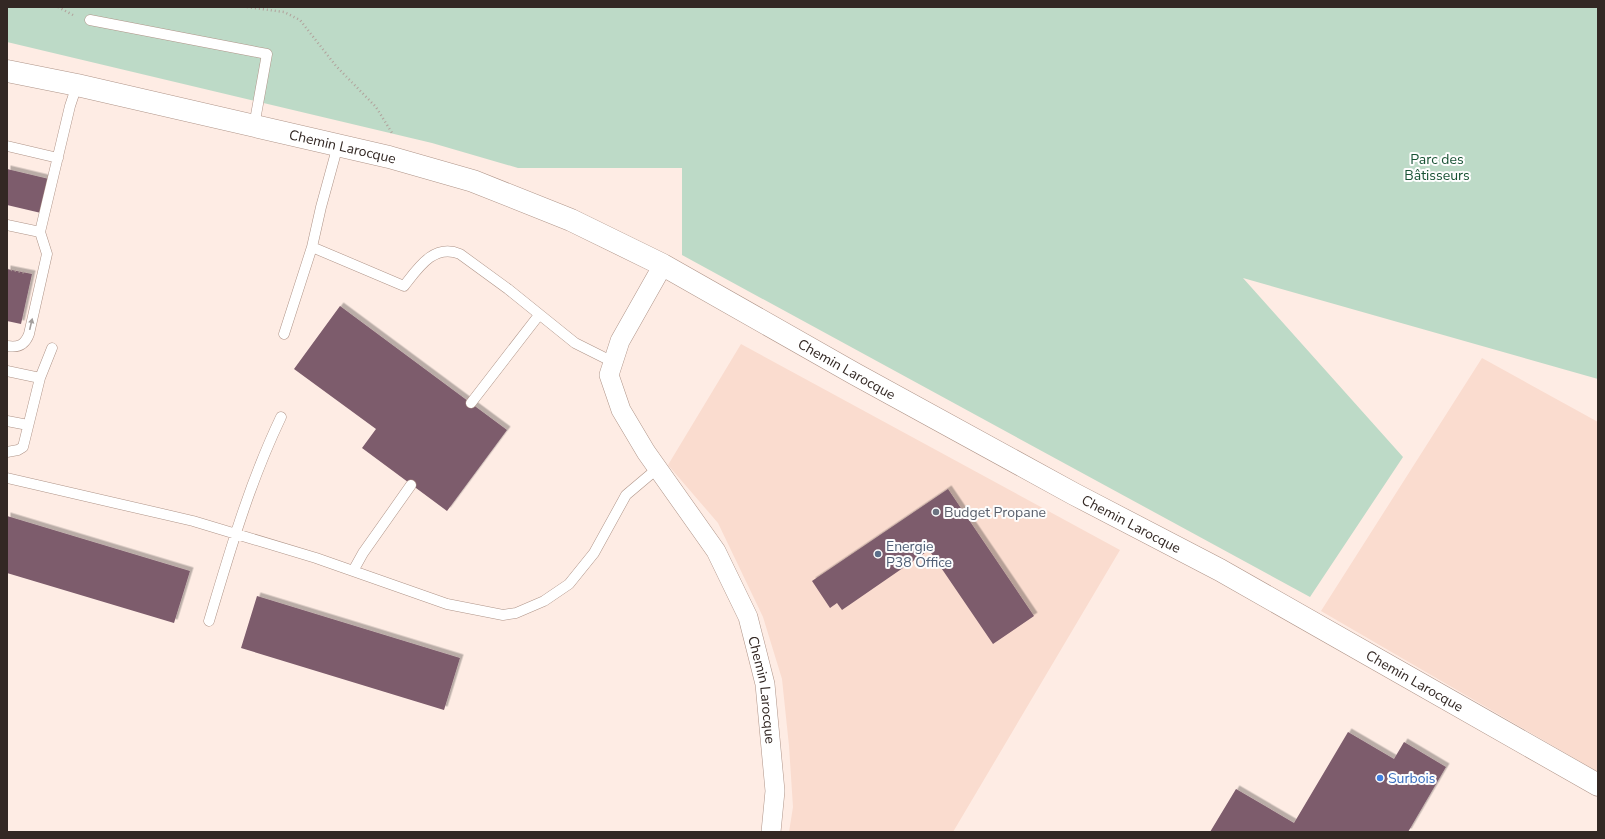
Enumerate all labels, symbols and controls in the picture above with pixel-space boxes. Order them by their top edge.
street label: Chemin Larocque [287,125,398,168]
park label: Parc des Bâtisseurs [1404,150,1470,185]
one-way arrow [29,318,35,330]
street label: Chemin Larocque [794,334,899,404]
street label: Chemin Larocque [1079,490,1184,557]
place label: Budget Propane [944,503,1046,522]
marker: Budget Propane [931,507,941,517]
place label: Energie P38 Office [886,537,952,572]
marker: Energie P38 Office [873,549,883,559]
street label: Chemin Larocque [744,634,780,745]
street label: Chemin Larocque [1363,646,1467,716]
place label: Surbois [1388,769,1436,788]
marker: Surbois [1375,773,1385,783]

